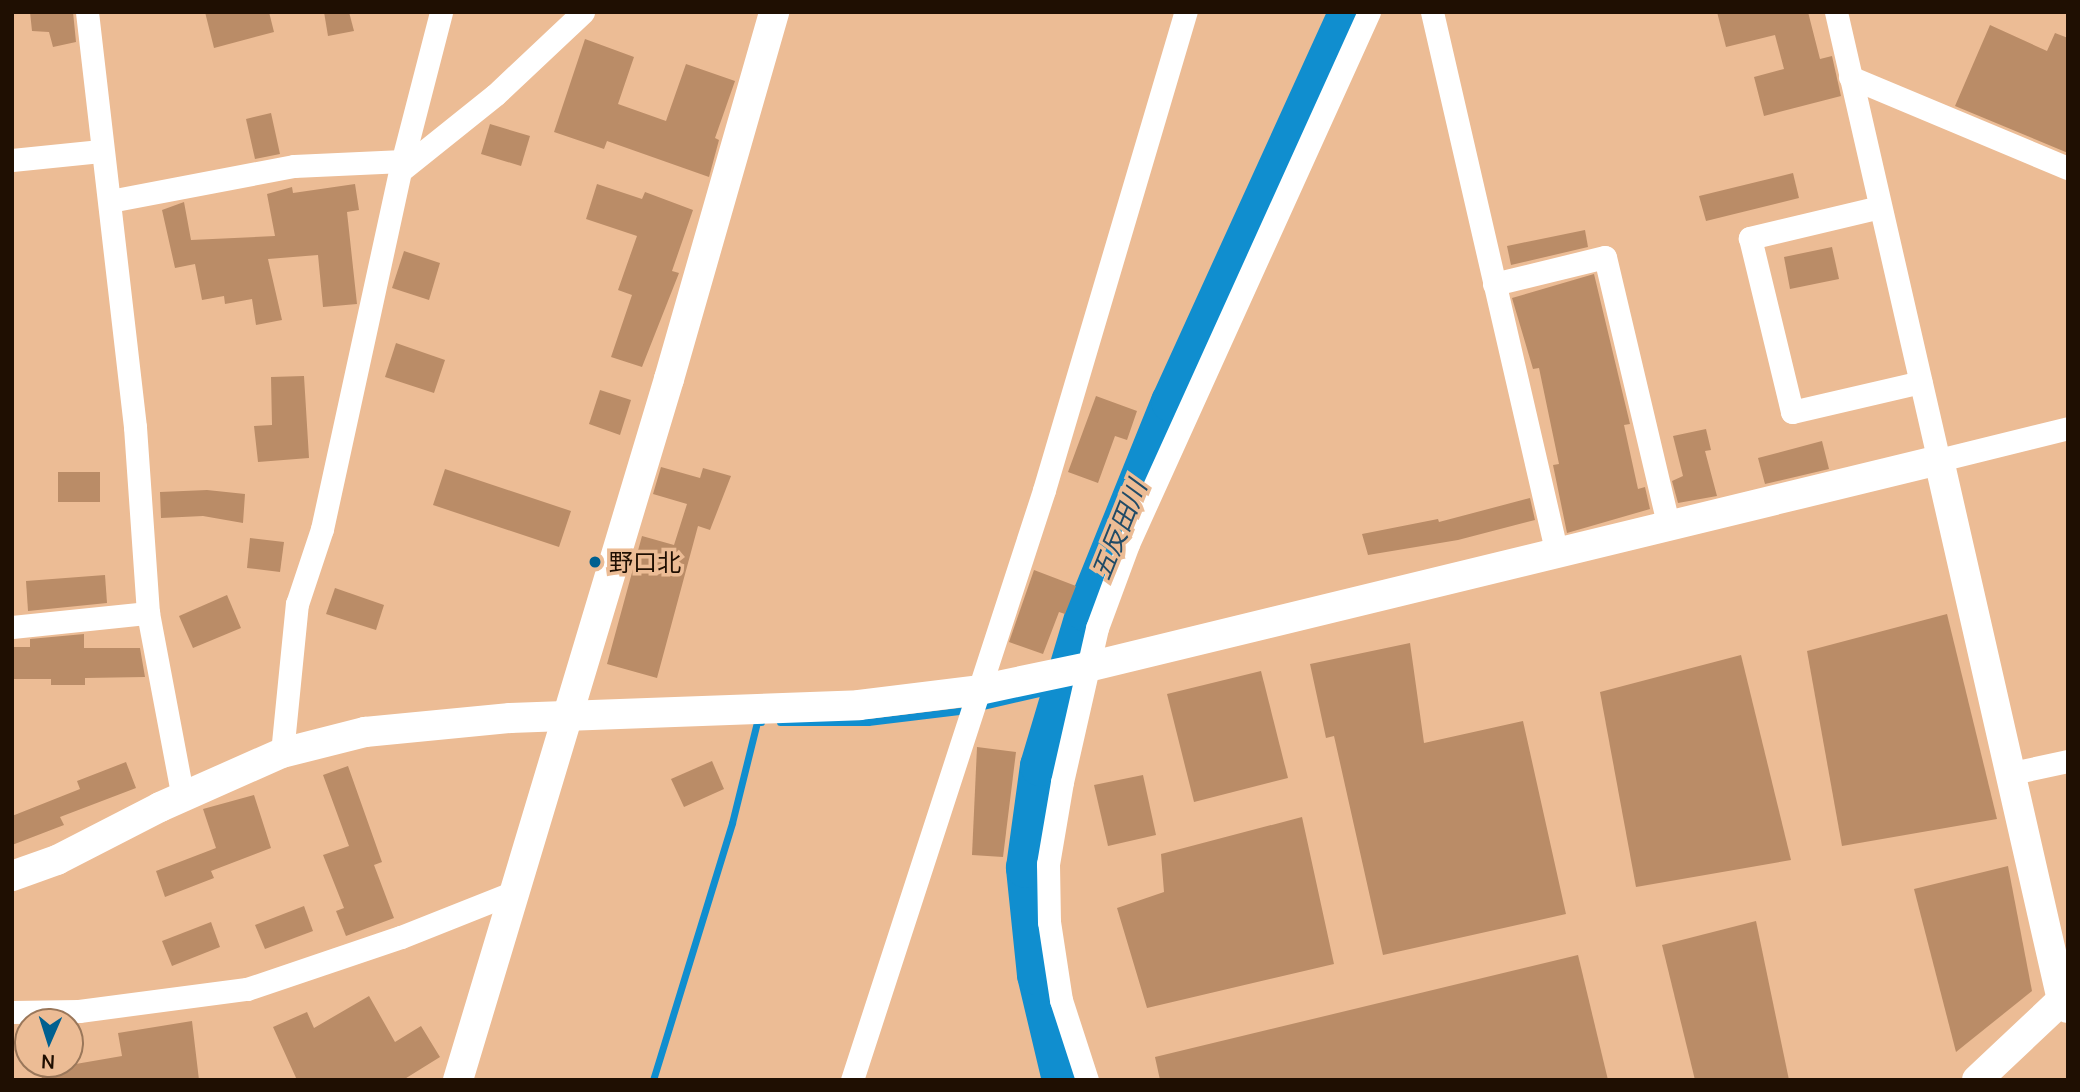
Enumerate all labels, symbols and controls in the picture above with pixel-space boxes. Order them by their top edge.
water label: 五反田川 [1085,476,1153,584]
place label: 野口北 [609,548,681,576]
marker: 野口北 [587,554,603,570]
north arrow [14,1008,84,1078]
text: N [41,1049,56,1075]

